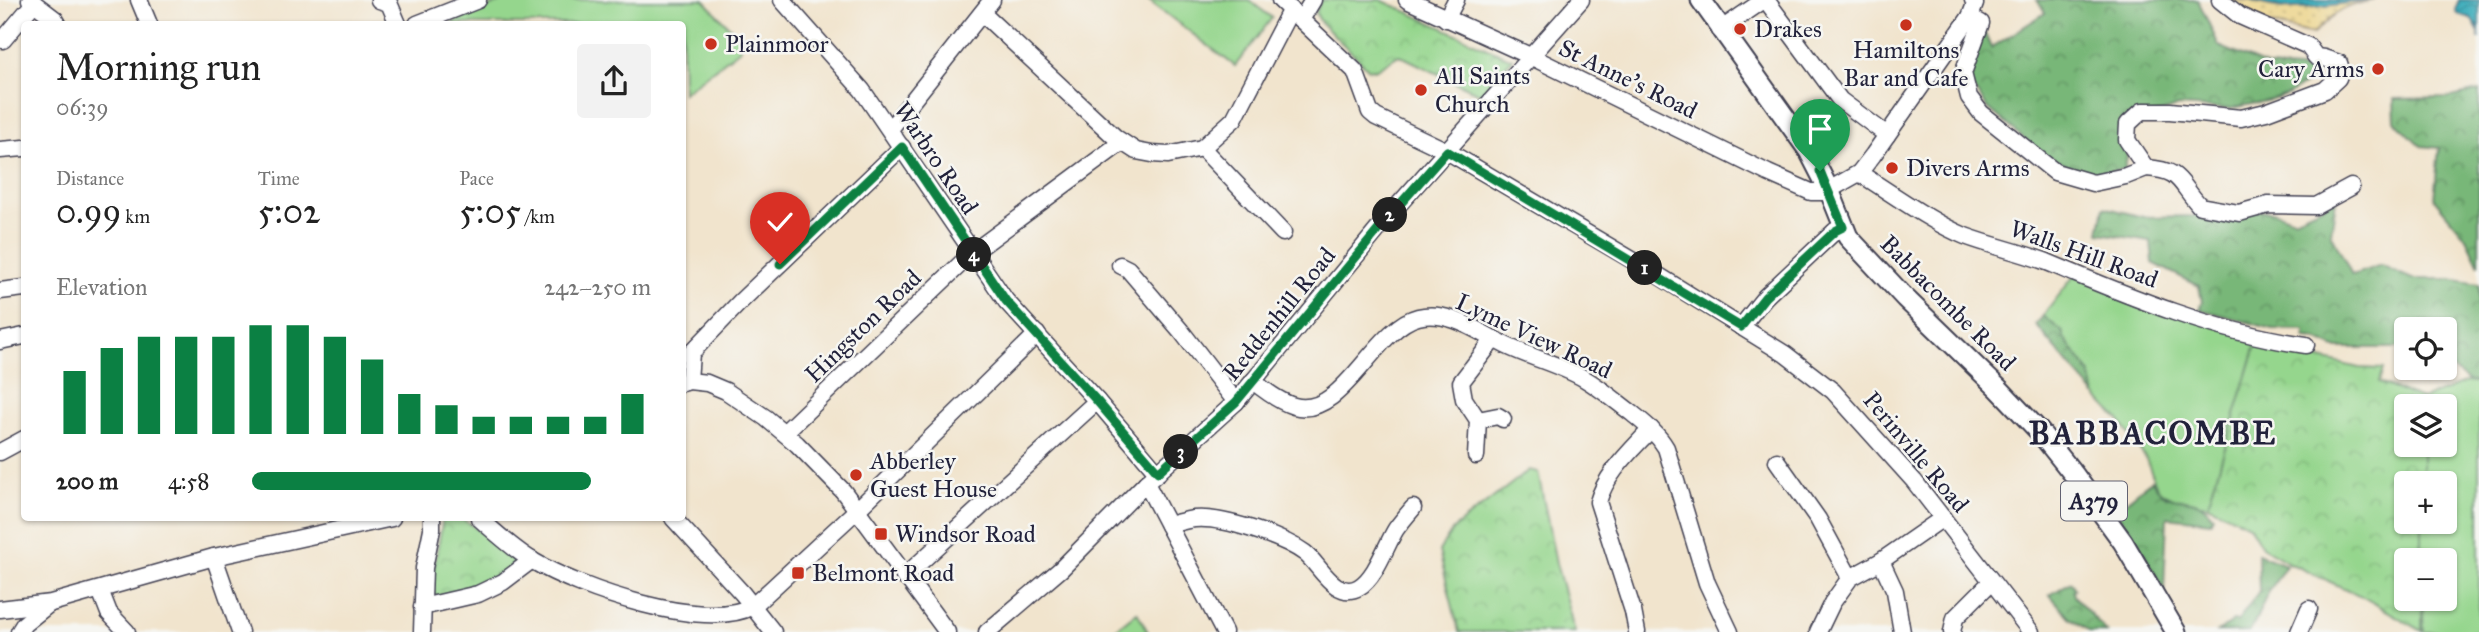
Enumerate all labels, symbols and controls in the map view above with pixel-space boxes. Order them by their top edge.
place label: Drakes [1754,14,1822,44]
marker: Hamiltons Bar and Cafe [1898,17,1914,33]
marker: Drakes [1732,21,1748,37]
place label: Plainmoor [725,29,829,59]
street label: St Anne's Road [1554,33,1702,125]
place label: Hamiltons Bar and Cafe [1844,35,1968,93]
marker: Plainmoor [703,36,719,52]
text: Morning run [56,44,261,90]
button: share [577,44,651,118]
place label: Cary Arms [2258,54,2364,84]
place label: All Saints Church [1434,61,1530,119]
marker: Cary Arms [2370,61,2386,77]
marker: All Saints Church [1413,82,1429,98]
text: 06:39 [56,93,109,121]
street label: Warbro Road [887,96,985,220]
pin [1790,99,1850,171]
icon: arrive [1801,110,1839,148]
place label: Divers Arms [1906,153,2030,183]
marker: Divers Arms [1884,160,1900,176]
text: Distance [56,167,124,190]
text: Time [258,167,300,190]
text: Pace [459,167,494,190]
text: 0.99 [56,190,121,233]
text: 5:02 [258,190,320,233]
text: 5:05 [459,190,521,233]
pin [750,192,810,264]
pin: 2 [1372,198,1408,232]
icon: check [761,203,799,241]
text: 2 [1385,203,1394,226]
text: km [121,205,150,228]
text: /km [521,205,555,228]
street label: Walls Hill Road [2006,213,2162,295]
street label: Babbacombe Road [1874,229,2022,377]
pin: 4 [956,238,992,272]
street label: Reddenhill Road [1216,241,1342,387]
text: 4 [968,243,979,266]
pin: 1 [1628,250,1662,286]
text: 1 [1641,256,1648,279]
street label: Hingston Road [798,263,928,389]
text: Elevation [56,273,147,301]
text: 242–250 m [544,273,651,301]
street label: Lyme View Road [1451,287,1617,385]
map controls [2394,317,2457,611]
button: locate [2394,317,2457,380]
street label: Perinville Road [1857,385,1975,519]
button: layers [2394,394,2457,457]
district label: BABBACOMBE [2029,414,2277,453]
pin: 3 [1164,434,1198,470]
text: 3 [1177,440,1184,463]
place label: Abberley Guest House [869,446,997,504]
text: 200 m [56,467,118,495]
text: 4:58 [168,467,210,495]
marker: Abberley Guest House [848,467,864,483]
button: + [2394,471,2457,534]
road number: A379 [2061,481,2127,520]
place label: Windsor Road [895,519,1036,549]
marker: Windsor Road [873,526,889,542]
button: − [2394,548,2457,611]
place label: Belmont Road [812,558,954,588]
marker: Belmont Road [790,565,806,581]

